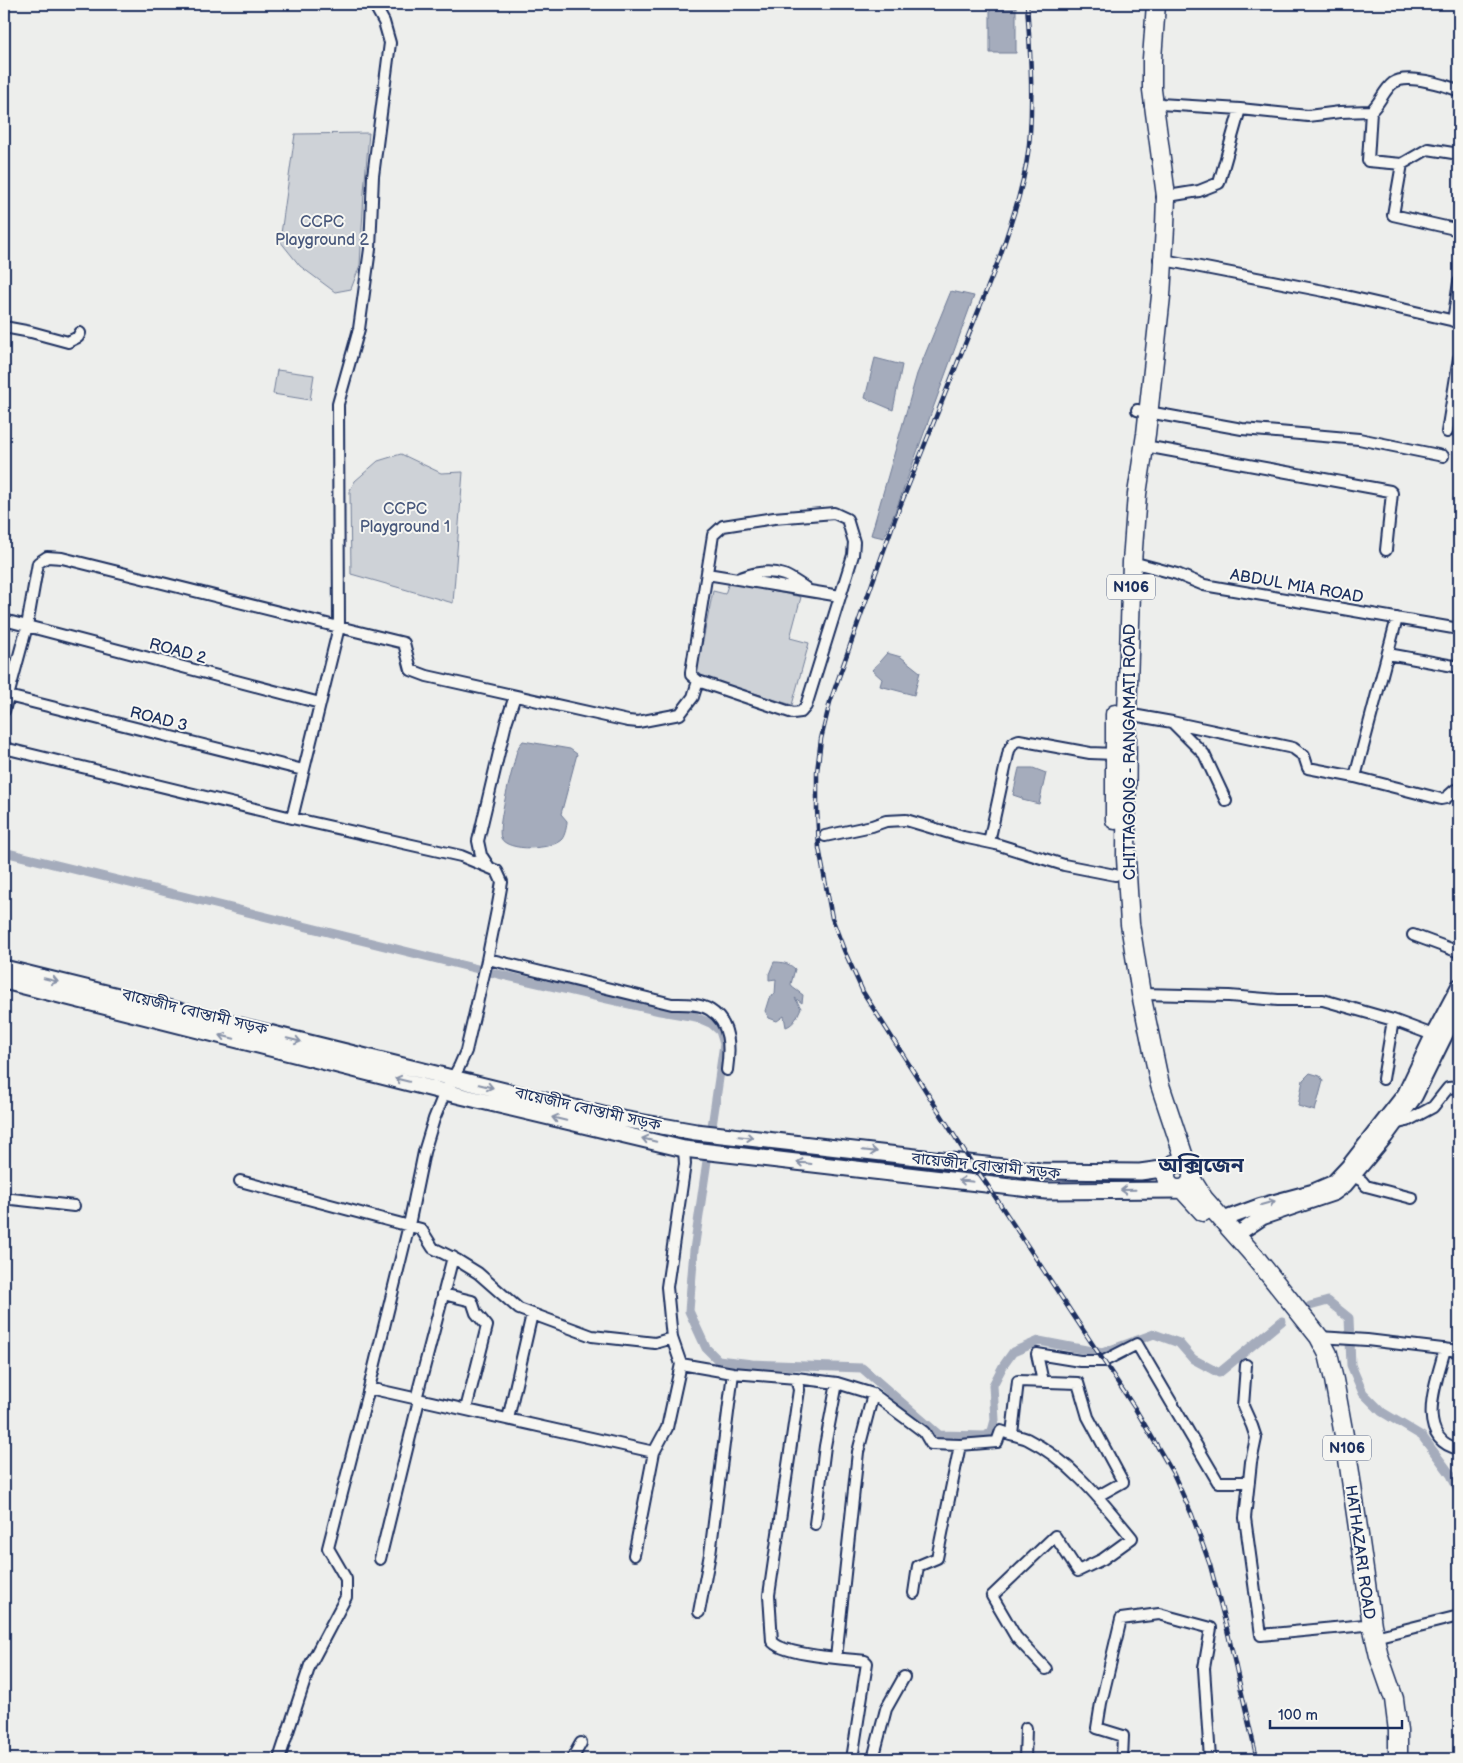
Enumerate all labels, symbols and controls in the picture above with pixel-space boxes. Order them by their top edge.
park label: CCPC Playground 2 [275,213,369,250]
park label: CCPC Playground 1 [360,500,450,537]
street label: ABDUL MIA ROAD [1229,565,1365,608]
road number: N106 [1107,574,1155,600]
street label: CHITTAGONG - RANGAMATI ROAD [1121,624,1140,880]
street label: ROAD 2 [147,635,209,668]
street label: ROAD 3 [128,703,190,736]
one-way arrow [43,976,59,985]
street label: বায়েজীদ বোস্তামী সড়ক [119,984,271,1040]
one-way arrow [219,1032,235,1041]
one-way arrow [285,1036,301,1045]
one-way arrow [394,1075,410,1085]
one-way arrow [477,1082,493,1091]
street label: বায়েজীদ বোস্তামী সড়ক [512,1082,664,1136]
one-way arrow [552,1114,568,1123]
one-way arrow [738,1132,754,1142]
one-way arrow [642,1135,658,1144]
one-way arrow [862,1146,878,1156]
street label: বায়েজীদ বোস্তামী সড়ক [909,1148,1062,1184]
district label: অক্সিজেন [1157,1153,1245,1178]
one-way arrow [796,1158,812,1168]
one-way arrow [958,1176,974,1186]
one-way arrow [1120,1185,1136,1195]
one-way arrow [1259,1198,1275,1208]
road number: N106 [1323,1436,1371,1460]
street label: HATHAZARI ROAD [1341,1484,1378,1621]
scale bar [1270,1698,1403,1730]
text: 100 m [1278,1706,1318,1725]

